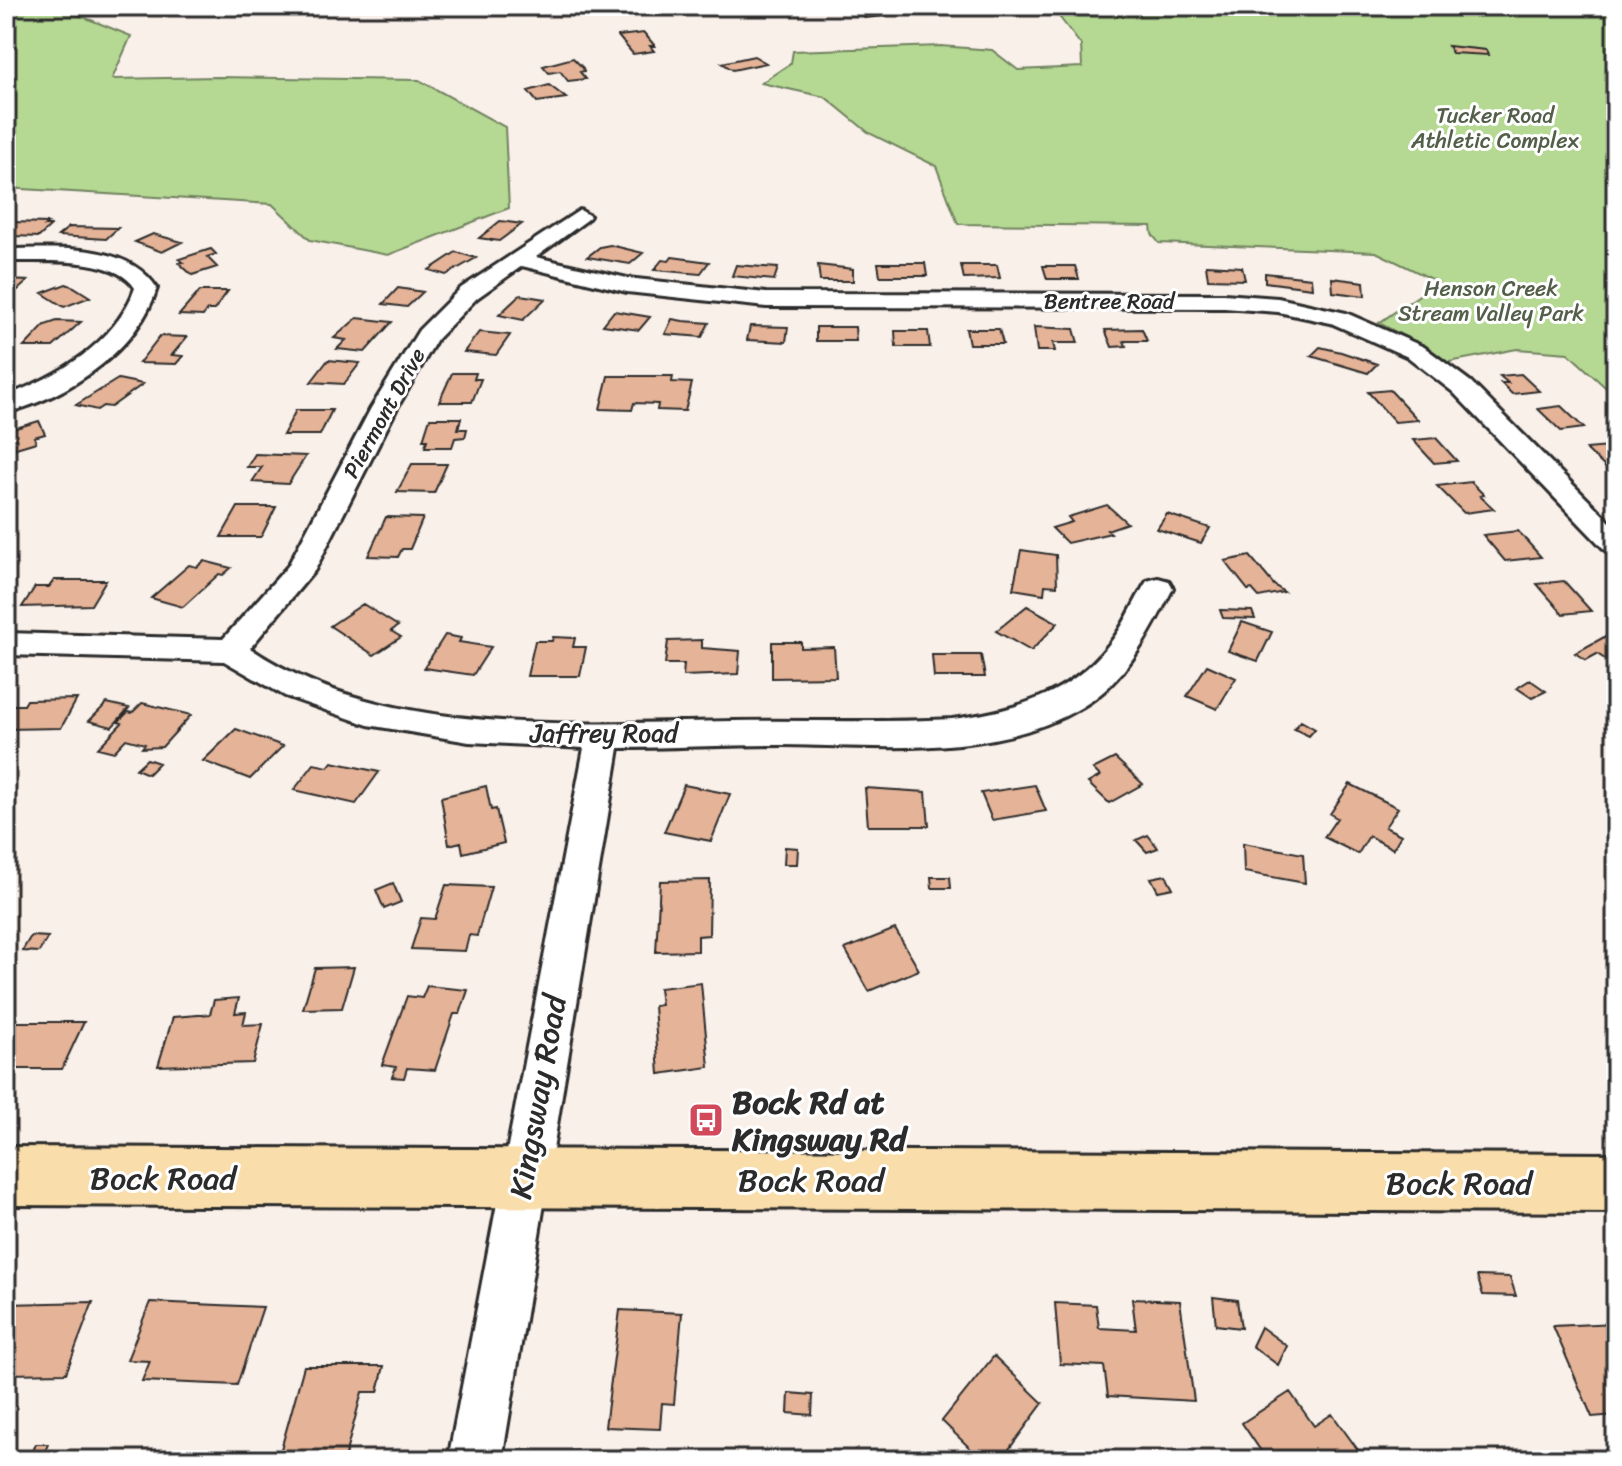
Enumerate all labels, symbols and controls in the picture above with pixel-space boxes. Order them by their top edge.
park label: Tucker Road Athletic Complex [1410,96,1579,160]
park label: Henson Creek Stream Valley Park [1398,269,1584,333]
street label: Bentree Road [1044,282,1176,321]
street label: Piermont Drive [332,340,436,486]
street label: Jaffrey Road [529,710,680,756]
street label: Kingsway Road [492,988,584,1203]
place label: Bock Rd at Kingsway Rd [731,1074,909,1168]
bus stop icon: Bock Rd at Kingsway Rd [687,1101,725,1139]
street label: Bock Road [90,1150,238,1207]
street label: Bock Road [738,1152,886,1209]
street label: Bock Road [1386,1155,1534,1212]

